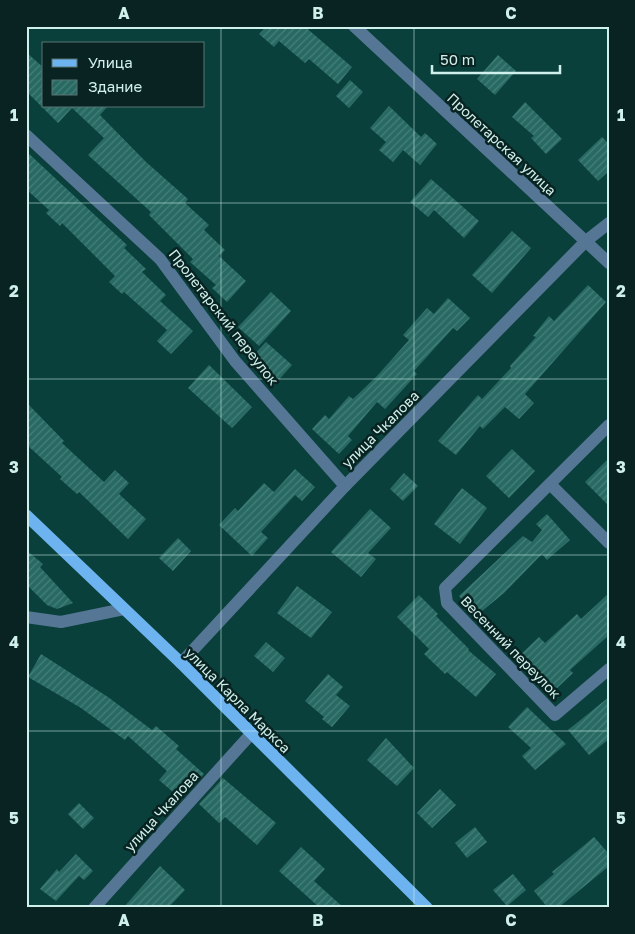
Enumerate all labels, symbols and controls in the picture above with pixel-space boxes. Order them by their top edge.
text: A [118,3,130,23]
text: B [312,3,324,23]
text: C [505,3,517,23]
legend [42,42,205,108]
scale bar [432,42,560,74]
text: 50 m [440,50,475,68]
text: Улица [88,53,133,71]
text: Здание [88,77,142,95]
street label: Пролетарская улица [444,89,560,199]
text: 1 [10,105,18,125]
text: 1 [617,105,625,125]
street label: Пролетарский переулок [166,246,282,388]
text: 2 [9,281,19,301]
text: 2 [616,281,626,301]
street label: улица Чкалова [338,387,422,471]
text: 3 [9,457,19,477]
text: 3 [616,457,626,477]
street label: Весенний переулок [458,592,564,702]
text: 4 [9,632,19,652]
text: 4 [616,632,626,652]
street label: улица Карла Маркса [182,644,294,756]
street label: улица Чкалова [121,767,201,855]
text: 5 [9,808,19,828]
text: 5 [616,808,626,828]
text: A [118,910,130,930]
text: B [312,910,324,930]
text: C [505,910,517,930]

